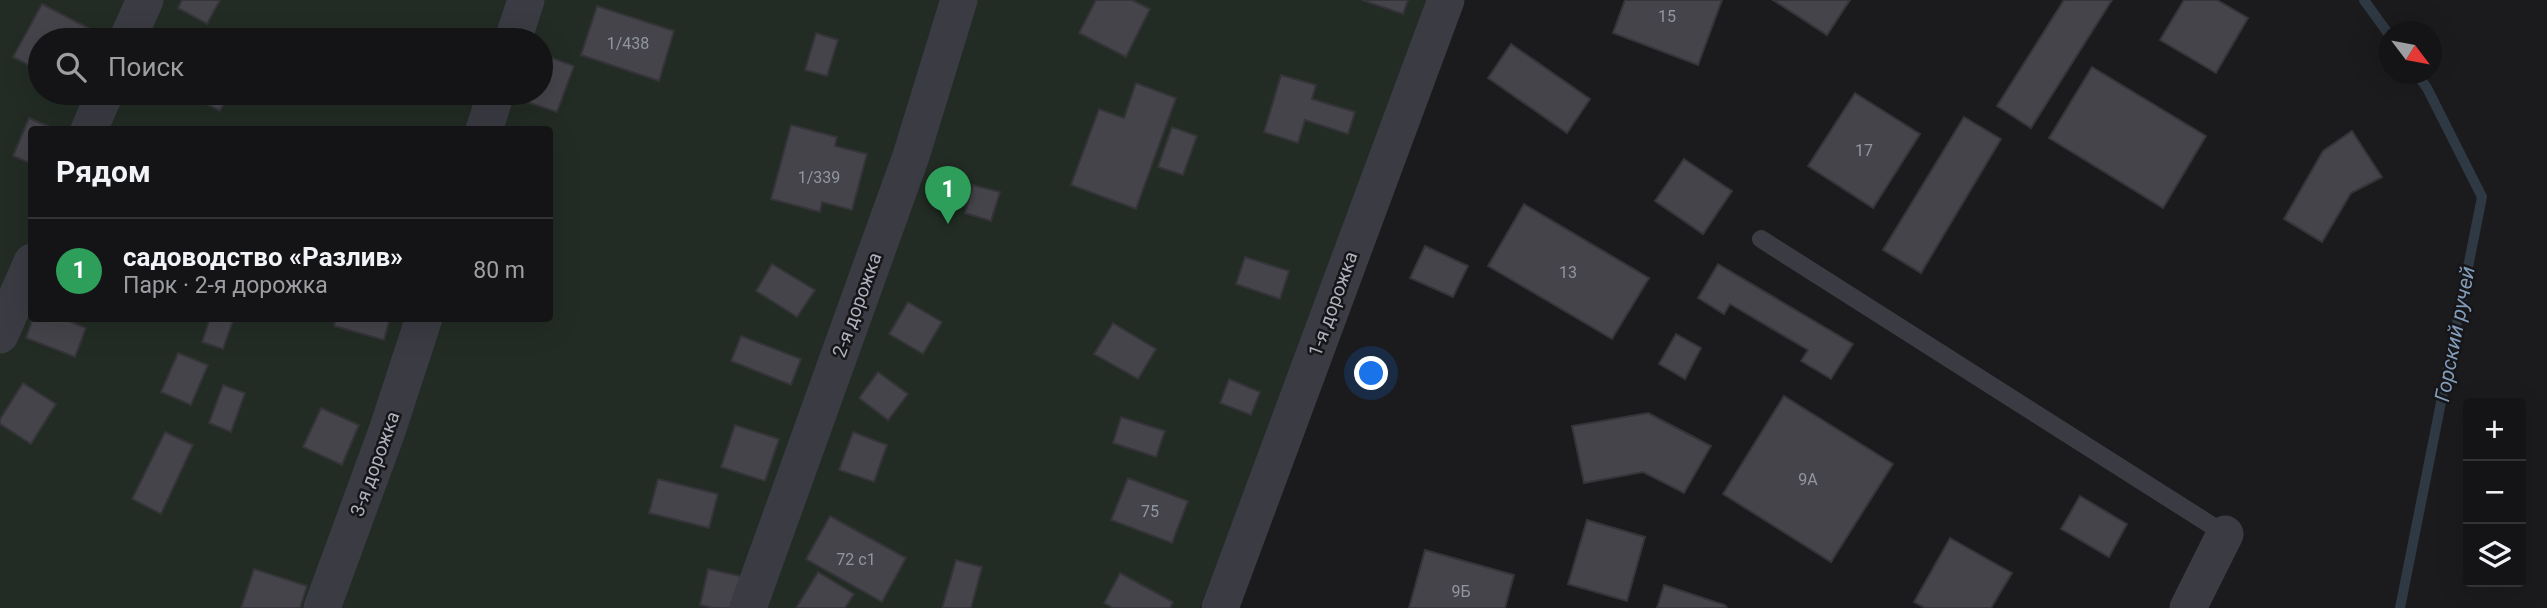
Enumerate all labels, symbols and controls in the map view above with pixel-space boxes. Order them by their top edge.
house number: 15 [1658,7,1676,26]
north arrow [2379,21,2442,84]
search box [28,28,553,105]
house number: 1/438 [607,34,649,53]
icon: search [52,48,90,86]
text: Поиск [108,52,184,82]
house number: 17 [1855,141,1873,160]
text: Рядом [56,154,151,189]
pin: 1 [925,166,971,224]
house number: 1/339 [798,168,840,187]
text: садоводство «Разлив» [123,242,403,272]
street label: 1-я дорожка [1303,248,1363,360]
street label: 2-я дорожка [827,249,887,361]
text: 1 [72,257,86,284]
text: 80 m [473,257,525,284]
house number: 13 [1559,263,1577,282]
water label: Горский ручей [2430,264,2480,404]
text: Парк · 2-я дорожка [123,272,328,299]
your location [1354,356,1388,390]
map controls [2463,398,2526,587]
button: + [2463,398,2526,461]
street label: 3-я дорожка [345,408,405,520]
button: − [2463,461,2526,524]
house number: 9А [1798,470,1818,489]
house number: 75 [1141,502,1159,521]
button: layers [2463,524,2526,587]
house number: 72 с1 [836,550,876,569]
house number: 9Б [1451,582,1471,601]

